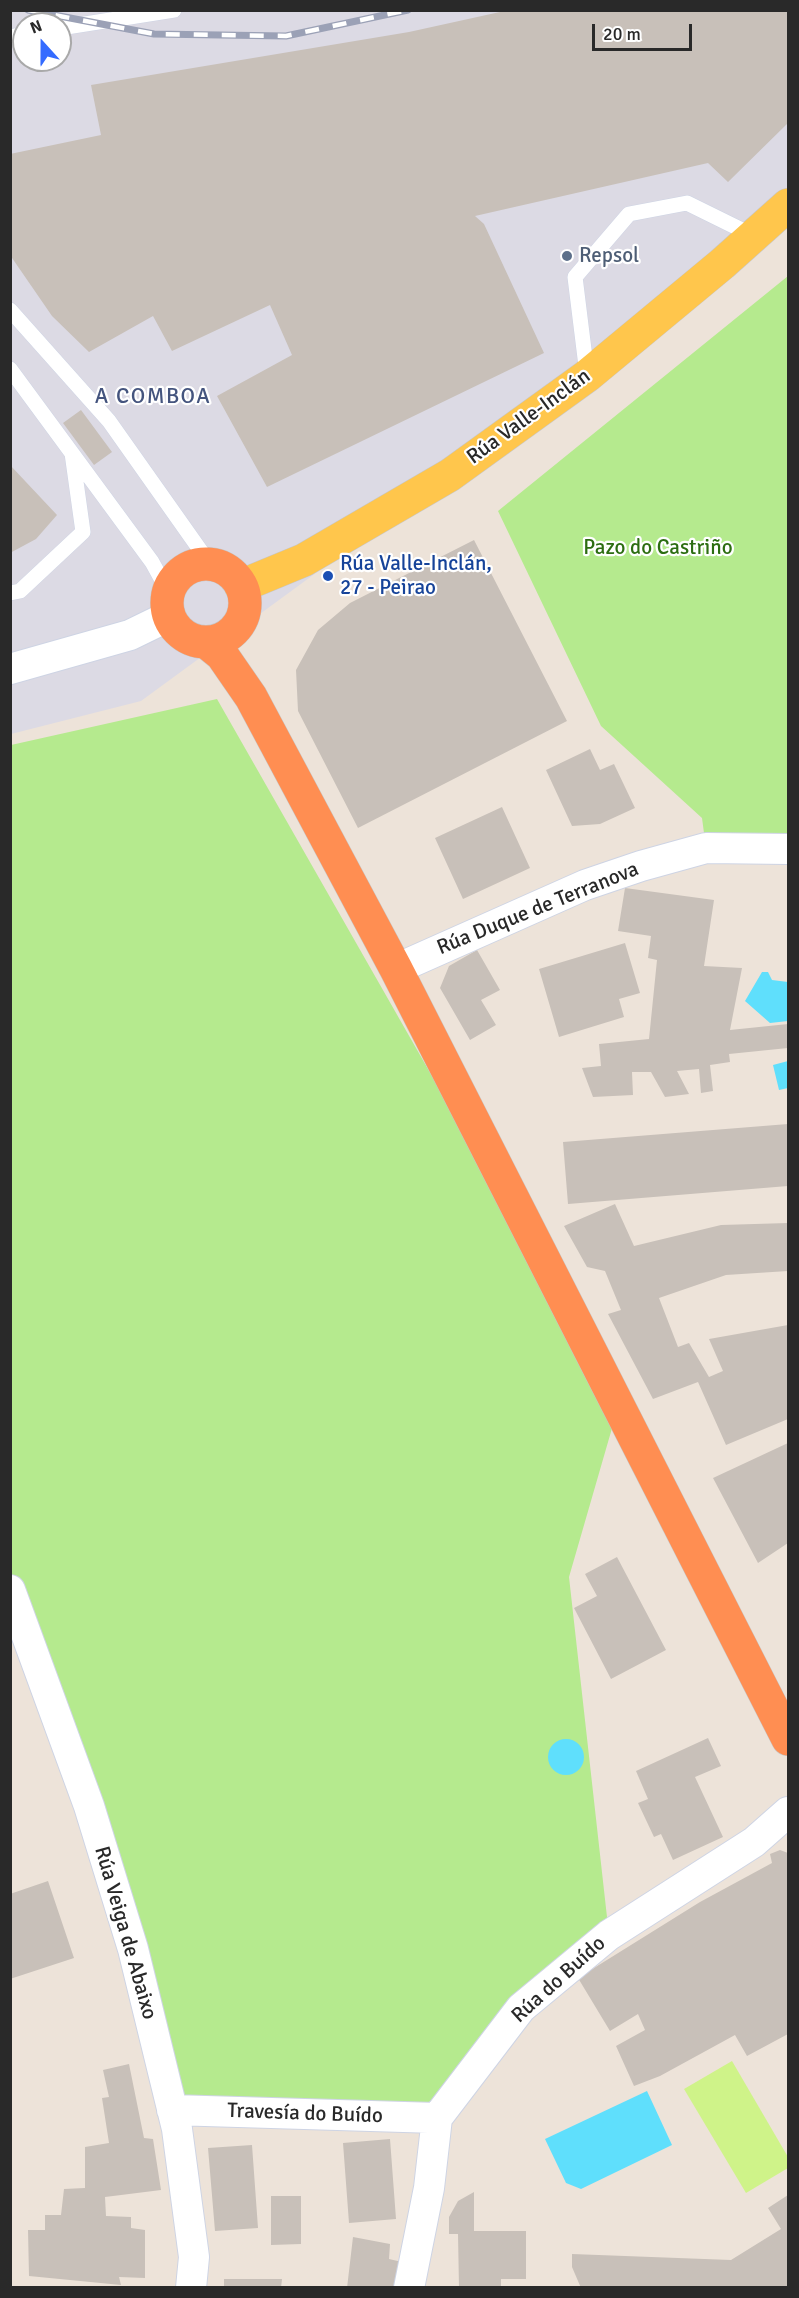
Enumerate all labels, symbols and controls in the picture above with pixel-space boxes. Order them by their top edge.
north arrow [12,12,72,72]
scale bar [595,12,696,50]
text: N [27,16,45,38]
text: 20 m [603,23,641,45]
place label: Repsol [579,243,639,269]
marker: Repsol [560,249,574,263]
street label: Rúa Valle-Inclán [462,364,596,470]
district label: A COMBOA [95,384,211,410]
park label: Pazo do Castriño [583,535,733,561]
place label: Rúa Valle-Inclán, 27 - Peirao [340,551,492,601]
marker: Rúa Valle-Inclán, 27 - Peirao [321,569,335,583]
street label: Rúa Duque de Terranova [433,857,643,961]
street label: Rúa Veiga de Abaixo [88,1843,162,2023]
street label: Rúa do Buído [507,1931,611,2029]
street label: Travesía do Buído [227,2099,383,2129]

